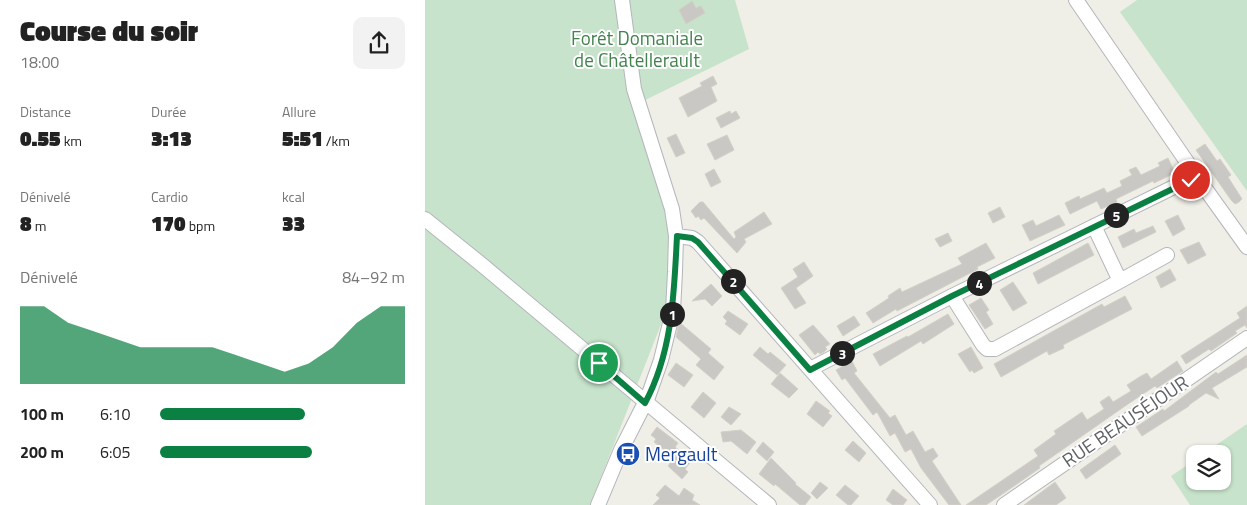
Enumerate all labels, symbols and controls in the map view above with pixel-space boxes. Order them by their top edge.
text: Course du soir [20,9,198,52]
button: share [353,17,405,69]
park label: Forêt Domaniale de Châtellerault [571,23,703,74]
text: 18:00 [20,50,59,74]
text: Distance [20,101,71,122]
text: Durée [151,101,186,122]
text: Allure [282,101,316,122]
text: 0.55 [20,122,61,154]
text: 3:13 [151,122,192,154]
text: 5:51 [282,122,323,154]
text: km [61,130,82,151]
text: /km [323,130,350,151]
pin [1170,159,1212,201]
icon: check [1177,166,1205,194]
text: Dénivelé [20,186,71,207]
text: Cardio [151,186,188,207]
text: kcal [282,186,305,207]
pin: 5 [1103,202,1129,228]
text: 5 [1113,205,1120,226]
text: 8 [20,207,32,239]
text: 170 [151,207,186,239]
text: 33 [282,207,305,239]
text: m [32,215,46,236]
text: bpm [186,215,215,236]
text: Dénivelé [20,265,78,289]
text: 84–92 m [342,265,405,289]
pin: 2 [721,268,745,294]
pin: 4 [967,270,991,296]
text: 2 [730,271,737,292]
text: 4 [976,273,983,294]
pin: 1 [659,302,685,326]
text: 1 [669,304,676,325]
pin: 3 [829,340,855,366]
pin [578,342,620,384]
text: 3 [839,343,846,364]
icon: arrive [585,349,613,377]
street label: RUE BEAUSÉJOUR [1056,367,1194,474]
text: 100 m [20,402,64,426]
text: 6:10 [100,402,130,426]
place label: Mergault [645,439,718,468]
text: 200 m [20,440,64,464]
text: 6:05 [100,440,130,464]
bus stop icon: Mergault [615,441,641,467]
map controls [1186,445,1231,490]
button: layers [1186,445,1231,490]

